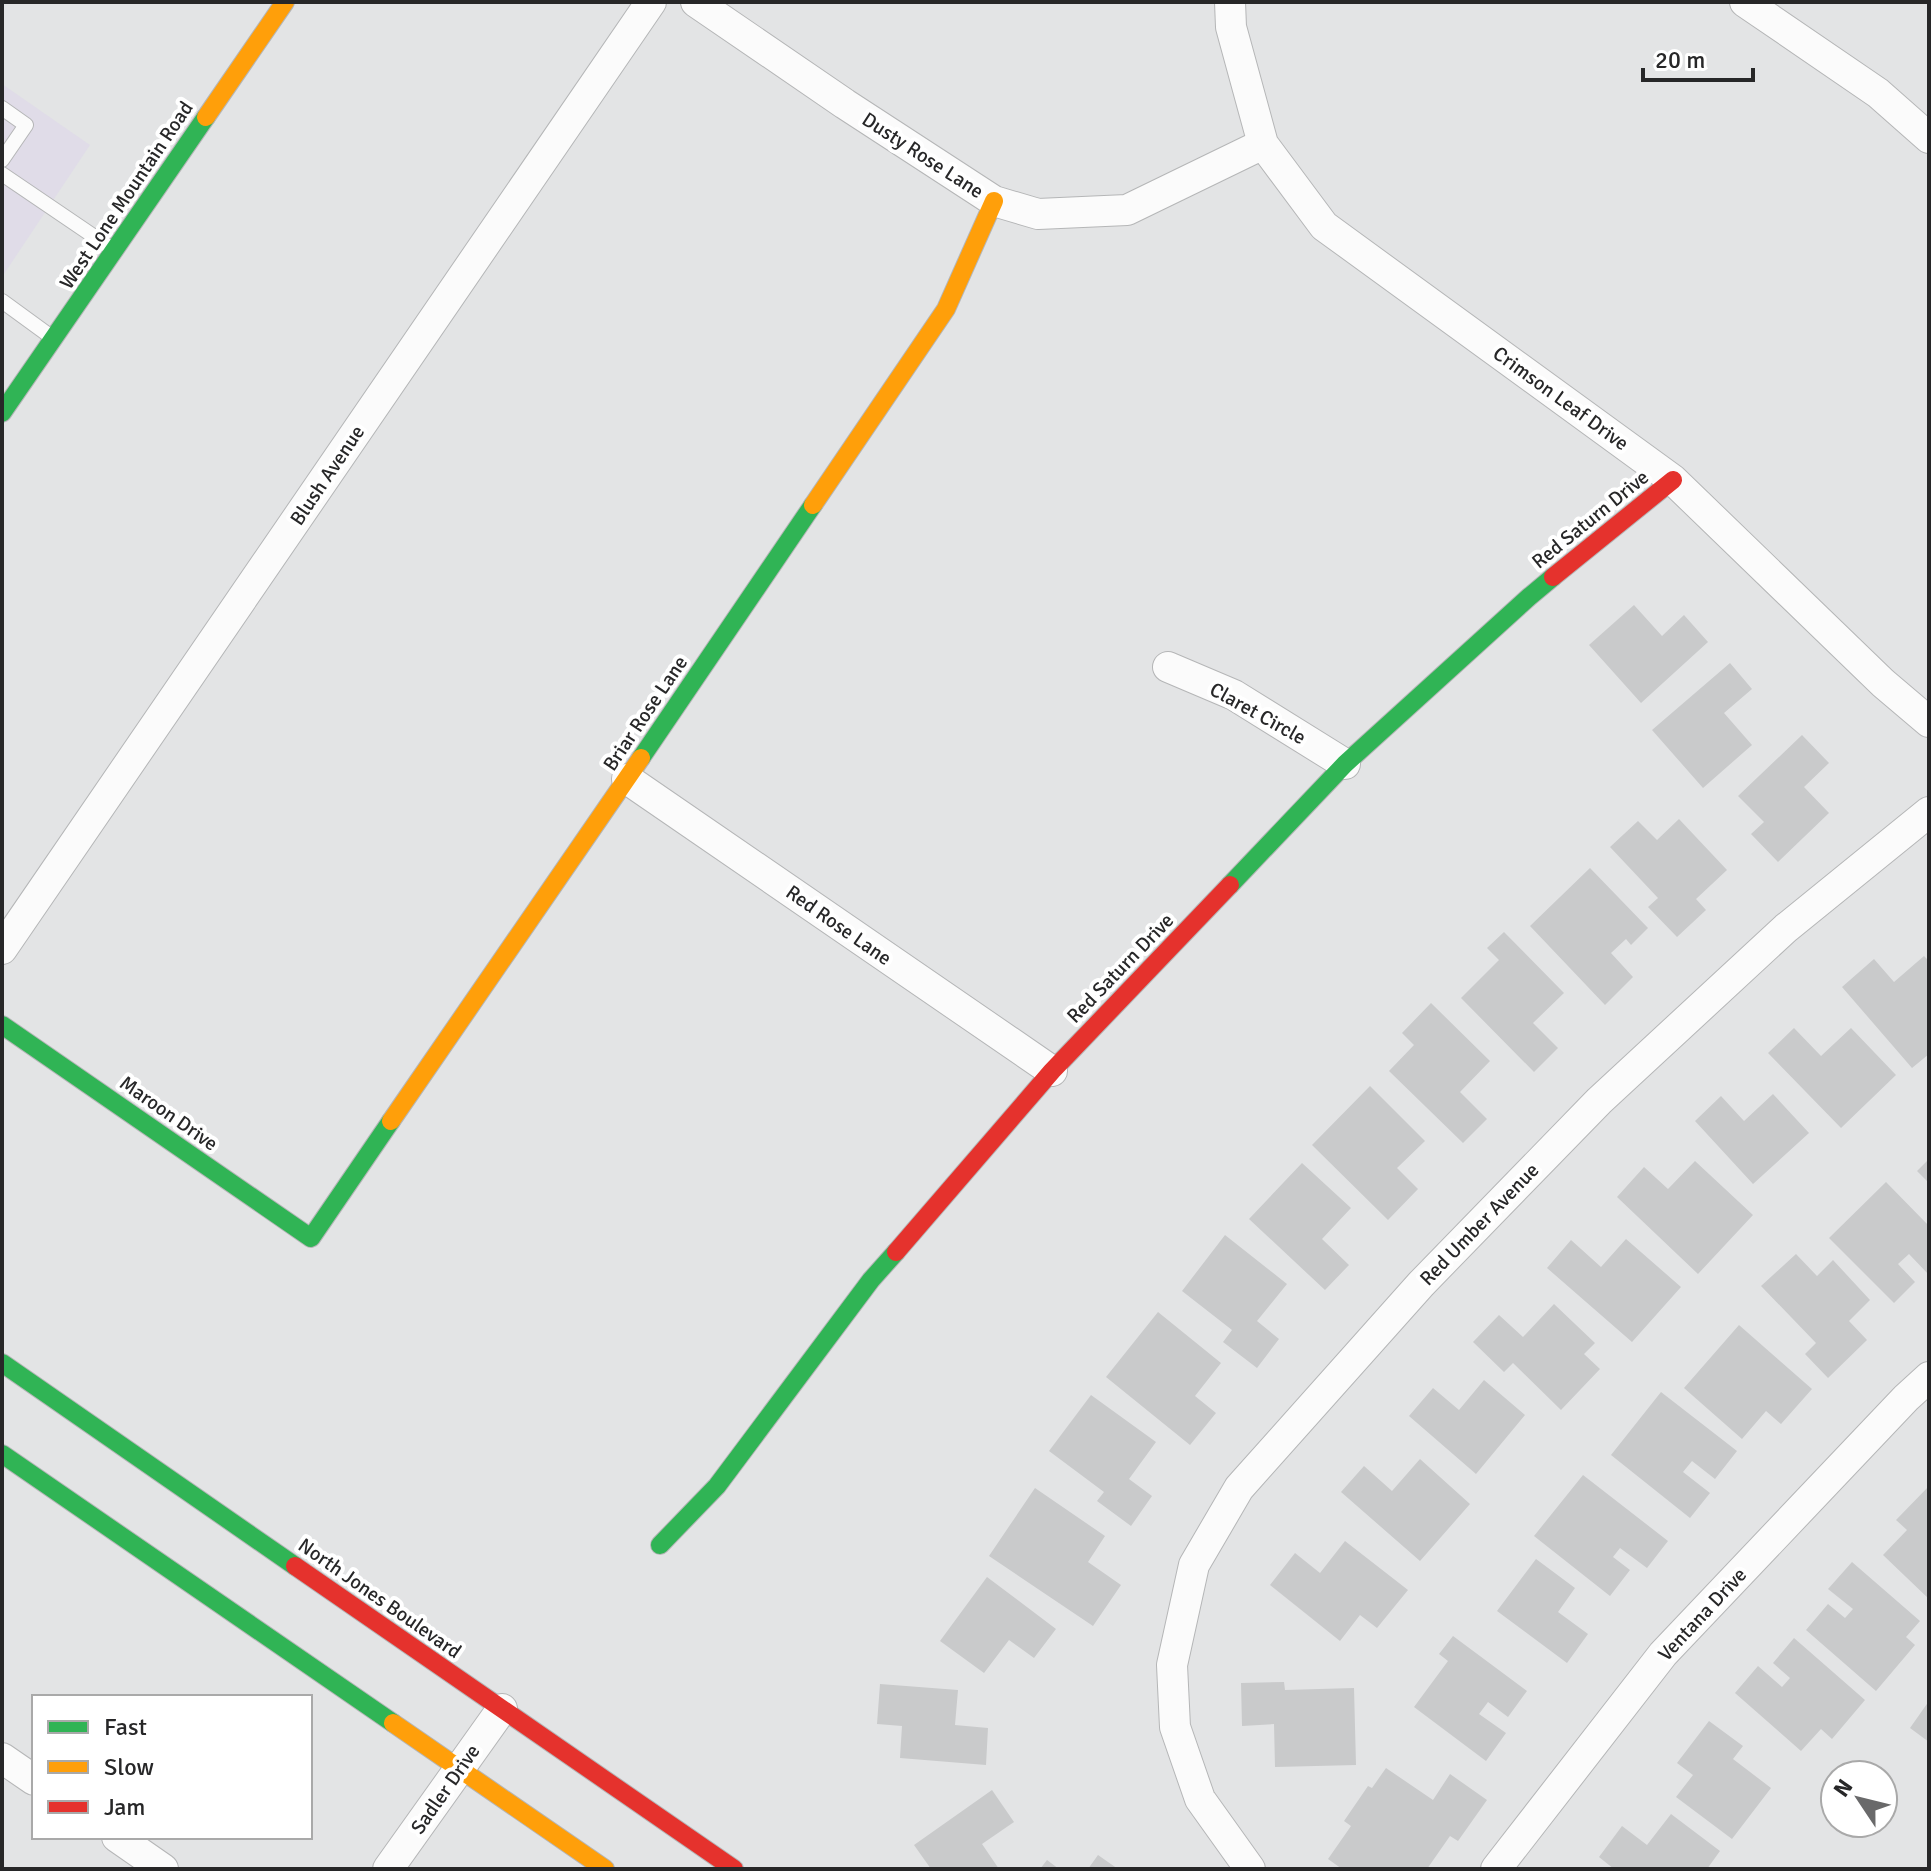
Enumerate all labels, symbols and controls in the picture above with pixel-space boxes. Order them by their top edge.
scale bar [1643,32,1753,82]
text: 20 m [1655,45,1705,75]
street label: West Lone Mountain Road [54,97,199,294]
street label: Dusty Rose Lane [857,107,988,204]
street label: Crimson Leaf Drive [1488,341,1633,456]
street label: Blush Avenue [285,420,370,530]
street label: Red Saturn Drive [1527,465,1654,574]
street label: Briar Rose Lane [598,651,693,776]
street label: Claret Circle [1205,677,1310,750]
street label: Red Rose Lane [781,880,896,971]
street label: Red Saturn Drive [1062,908,1179,1029]
street label: Maroon Drive [115,1070,223,1156]
street label: Red Umber Avenue [1414,1158,1544,1291]
street label: North Jones Boulevard [293,1533,466,1664]
street label: Ventana Drive [1653,1562,1752,1666]
legend [32,1695,312,1839]
text: Fast [104,1712,147,1742]
street label: Sadler Drive [405,1740,485,1839]
text: Slow [104,1752,154,1782]
north arrow [1819,1759,1899,1839]
text: N [1828,1774,1858,1802]
text: Jam [104,1792,145,1822]

